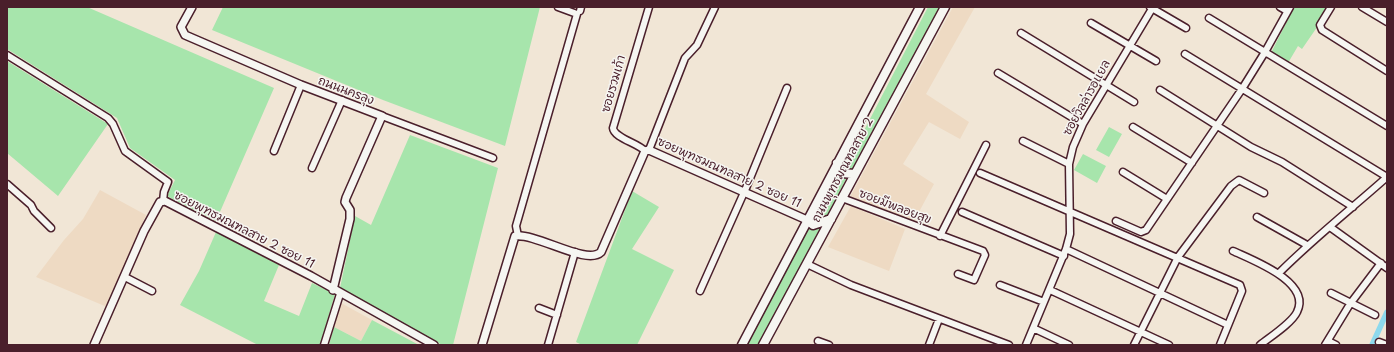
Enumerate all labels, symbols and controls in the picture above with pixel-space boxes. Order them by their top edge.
street label: ซอยรวมเก้า [599,54,629,114]
street label: ซอยวิลล่ารอแยล [1060,58,1114,138]
street label: ถนนนครลุง [316,74,376,108]
street label: ถนนพุทธมณฑลสาย 2 [809,115,877,225]
street label: ซอยพุทธมณฑลสาย 2 ซอย 11 [655,135,803,211]
street label: ซอยมีพลอยสุข [857,187,933,227]
street label: ซอยพุทธมณฑลสาย 2 ซอย 11 [171,188,317,272]

